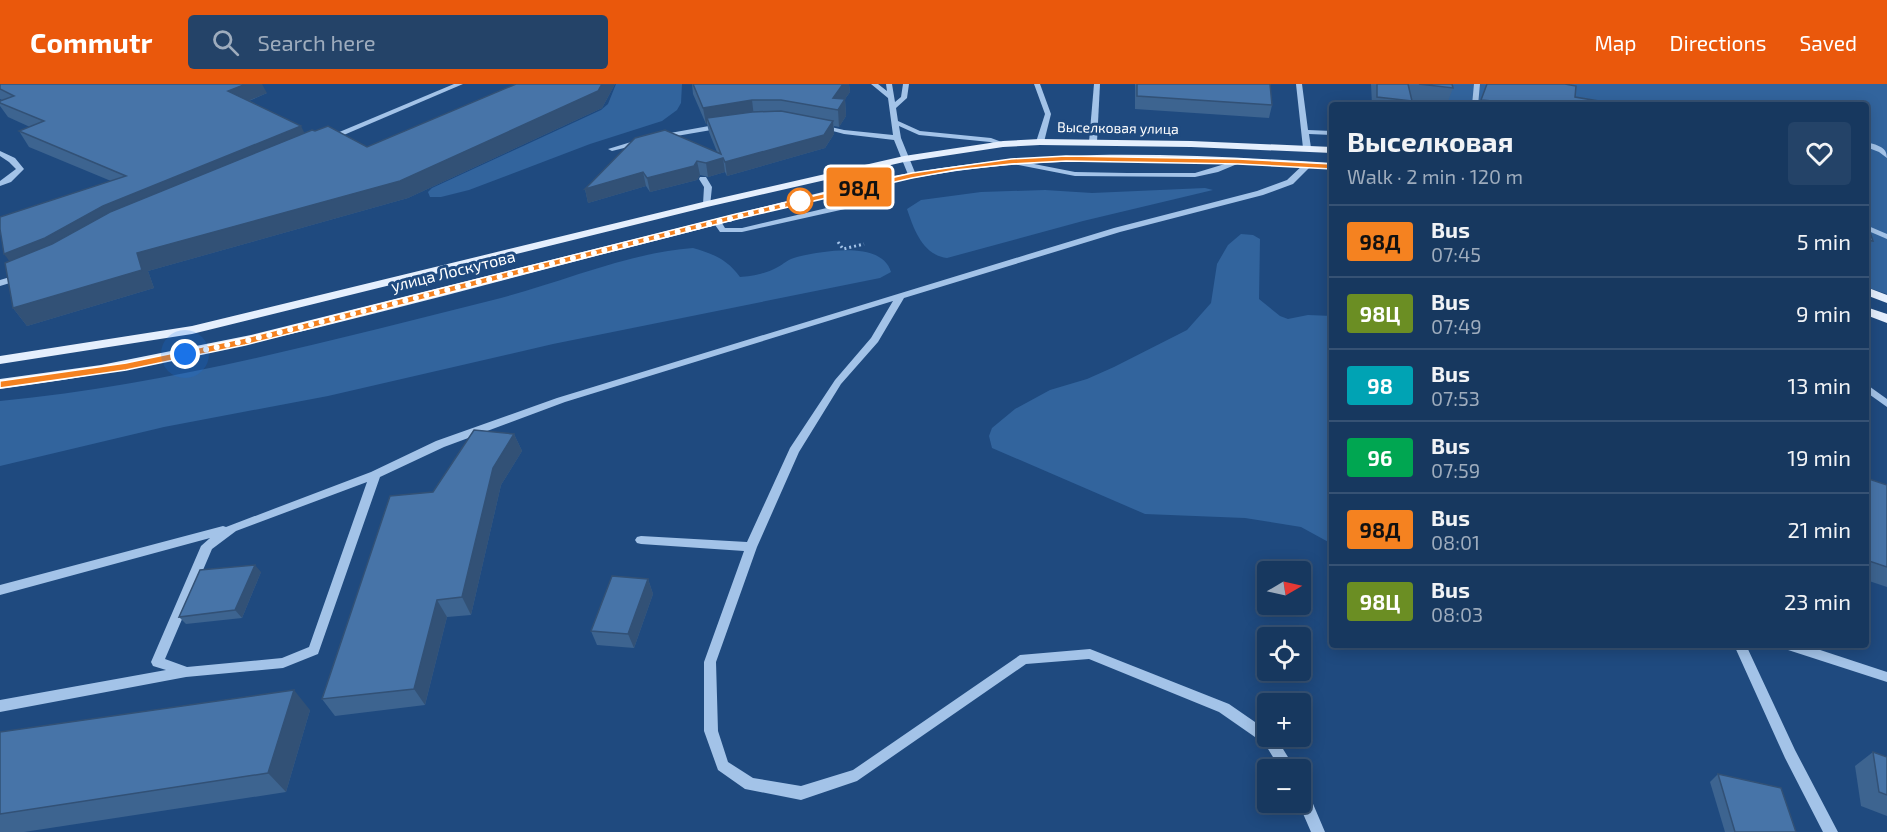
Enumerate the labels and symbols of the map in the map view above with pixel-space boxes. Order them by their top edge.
street label: Выселковая улица [1057,118,1179,137]
line badge: 98Д [824,168,894,206]
unlabelled marker [787,188,813,214]
street label: улица Лоскутова [389,246,517,296]
your location [170,339,200,369]
north arrow [1257,561,1311,615]

